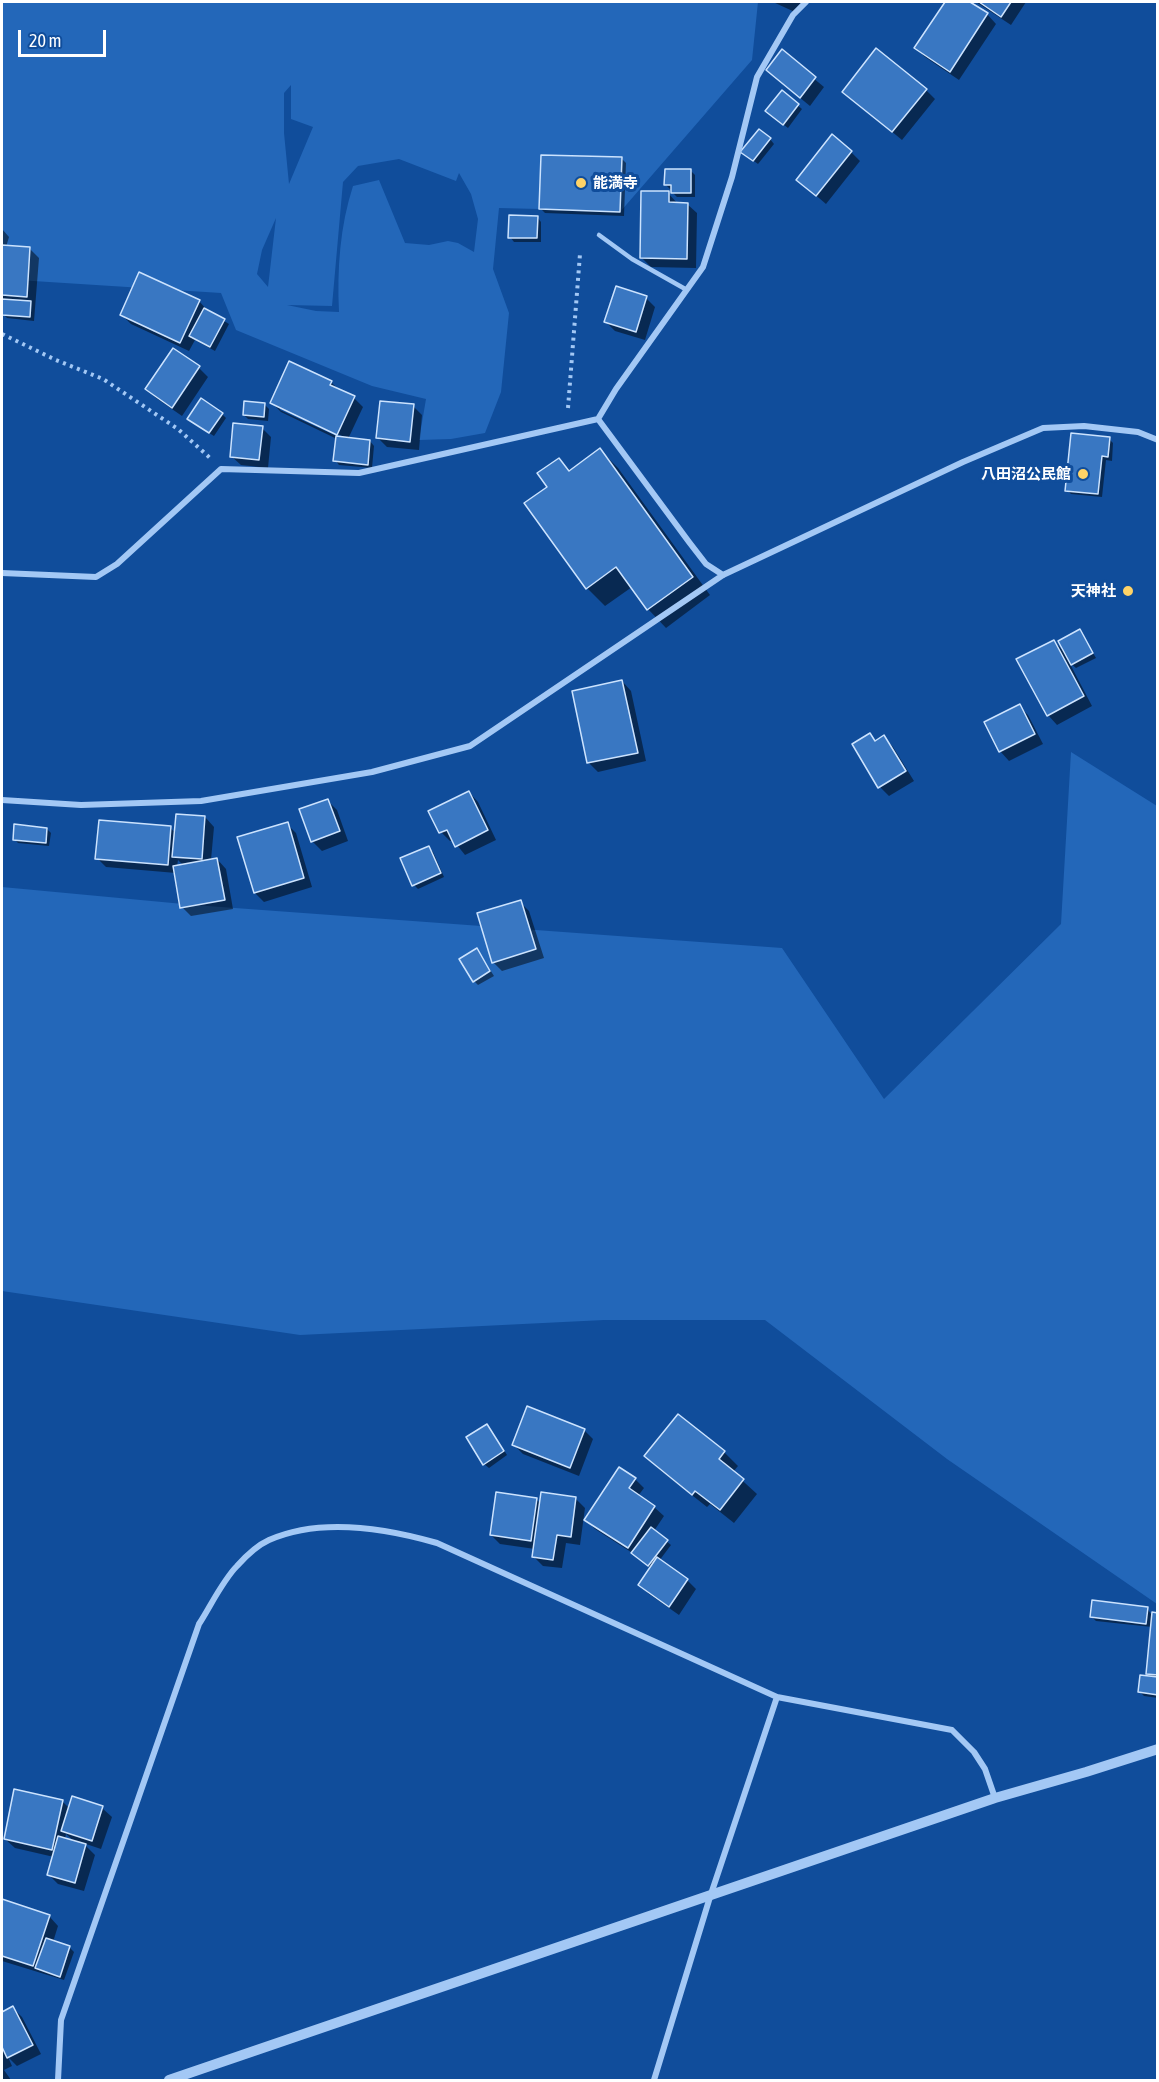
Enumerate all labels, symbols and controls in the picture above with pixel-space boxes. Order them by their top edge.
scale bar [21,18,110,56]
text: 20 m [29,30,61,51]
place label: 能満寺 [593,174,638,192]
marker: 能満寺 [574,176,588,190]
place label: 八田沼公民館 [981,465,1071,483]
marker: 八田沼公民館 [1076,467,1090,481]
place label: 天神社 [1071,582,1116,600]
marker: 天神社 [1121,584,1135,598]

